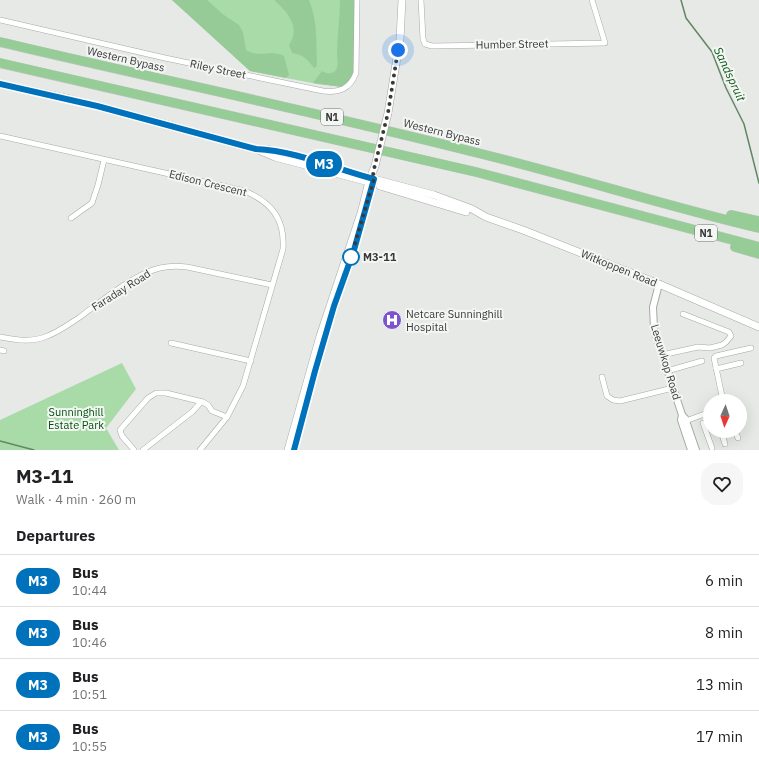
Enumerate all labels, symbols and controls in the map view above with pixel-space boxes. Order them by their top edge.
street label: Humber Street [475,36,549,52]
your location [388,40,408,60]
street label: Western Bypass [86,43,166,75]
water label: Sandspruit [711,44,750,105]
street label: Riley Street [189,56,247,82]
road number: N1 [321,109,343,125]
street label: Western Bypass [402,116,482,148]
line badge: M3 [306,151,342,177]
text: M3 [314,155,334,173]
street label: Edison Crescent [168,167,248,199]
road number: N1 [695,225,717,241]
street label: Witkoppen Road [579,246,659,290]
marker: M3-11 [342,248,360,266]
place label: M3-11 [363,250,397,264]
street label: Faraday Road [89,266,153,314]
place label: Netcare Sunninghill Hospital [406,307,503,334]
hospital icon: Netcare Sunninghill Hospital [381,309,403,331]
street label: Leeuwkop Road [648,323,684,401]
north arrow [703,394,747,438]
map controls [703,394,747,438]
park label: Sunninghill Estate Park [48,405,104,432]
button: heart [701,463,743,505]
text: M3-11 [16,464,73,488]
text: Walk · 4 min · 260 m [16,491,136,508]
text: Departures [16,526,95,545]
text: Bus [72,563,99,582]
text: 6 min [705,571,743,590]
text: M3 [28,572,48,590]
text: 10:44 [72,582,107,599]
text: Bus [72,615,99,634]
text: 8 min [705,623,743,642]
text: M3 [28,624,48,642]
text: 10:46 [72,634,107,651]
text: Bus [72,667,99,686]
text: 13 min [696,675,743,694]
text: M3 [28,676,48,694]
text: 10:51 [72,686,107,703]
text: Bus [72,719,99,738]
text: 17 min [696,727,743,746]
text: M3 [28,728,48,746]
text: 10:55 [72,738,107,755]

